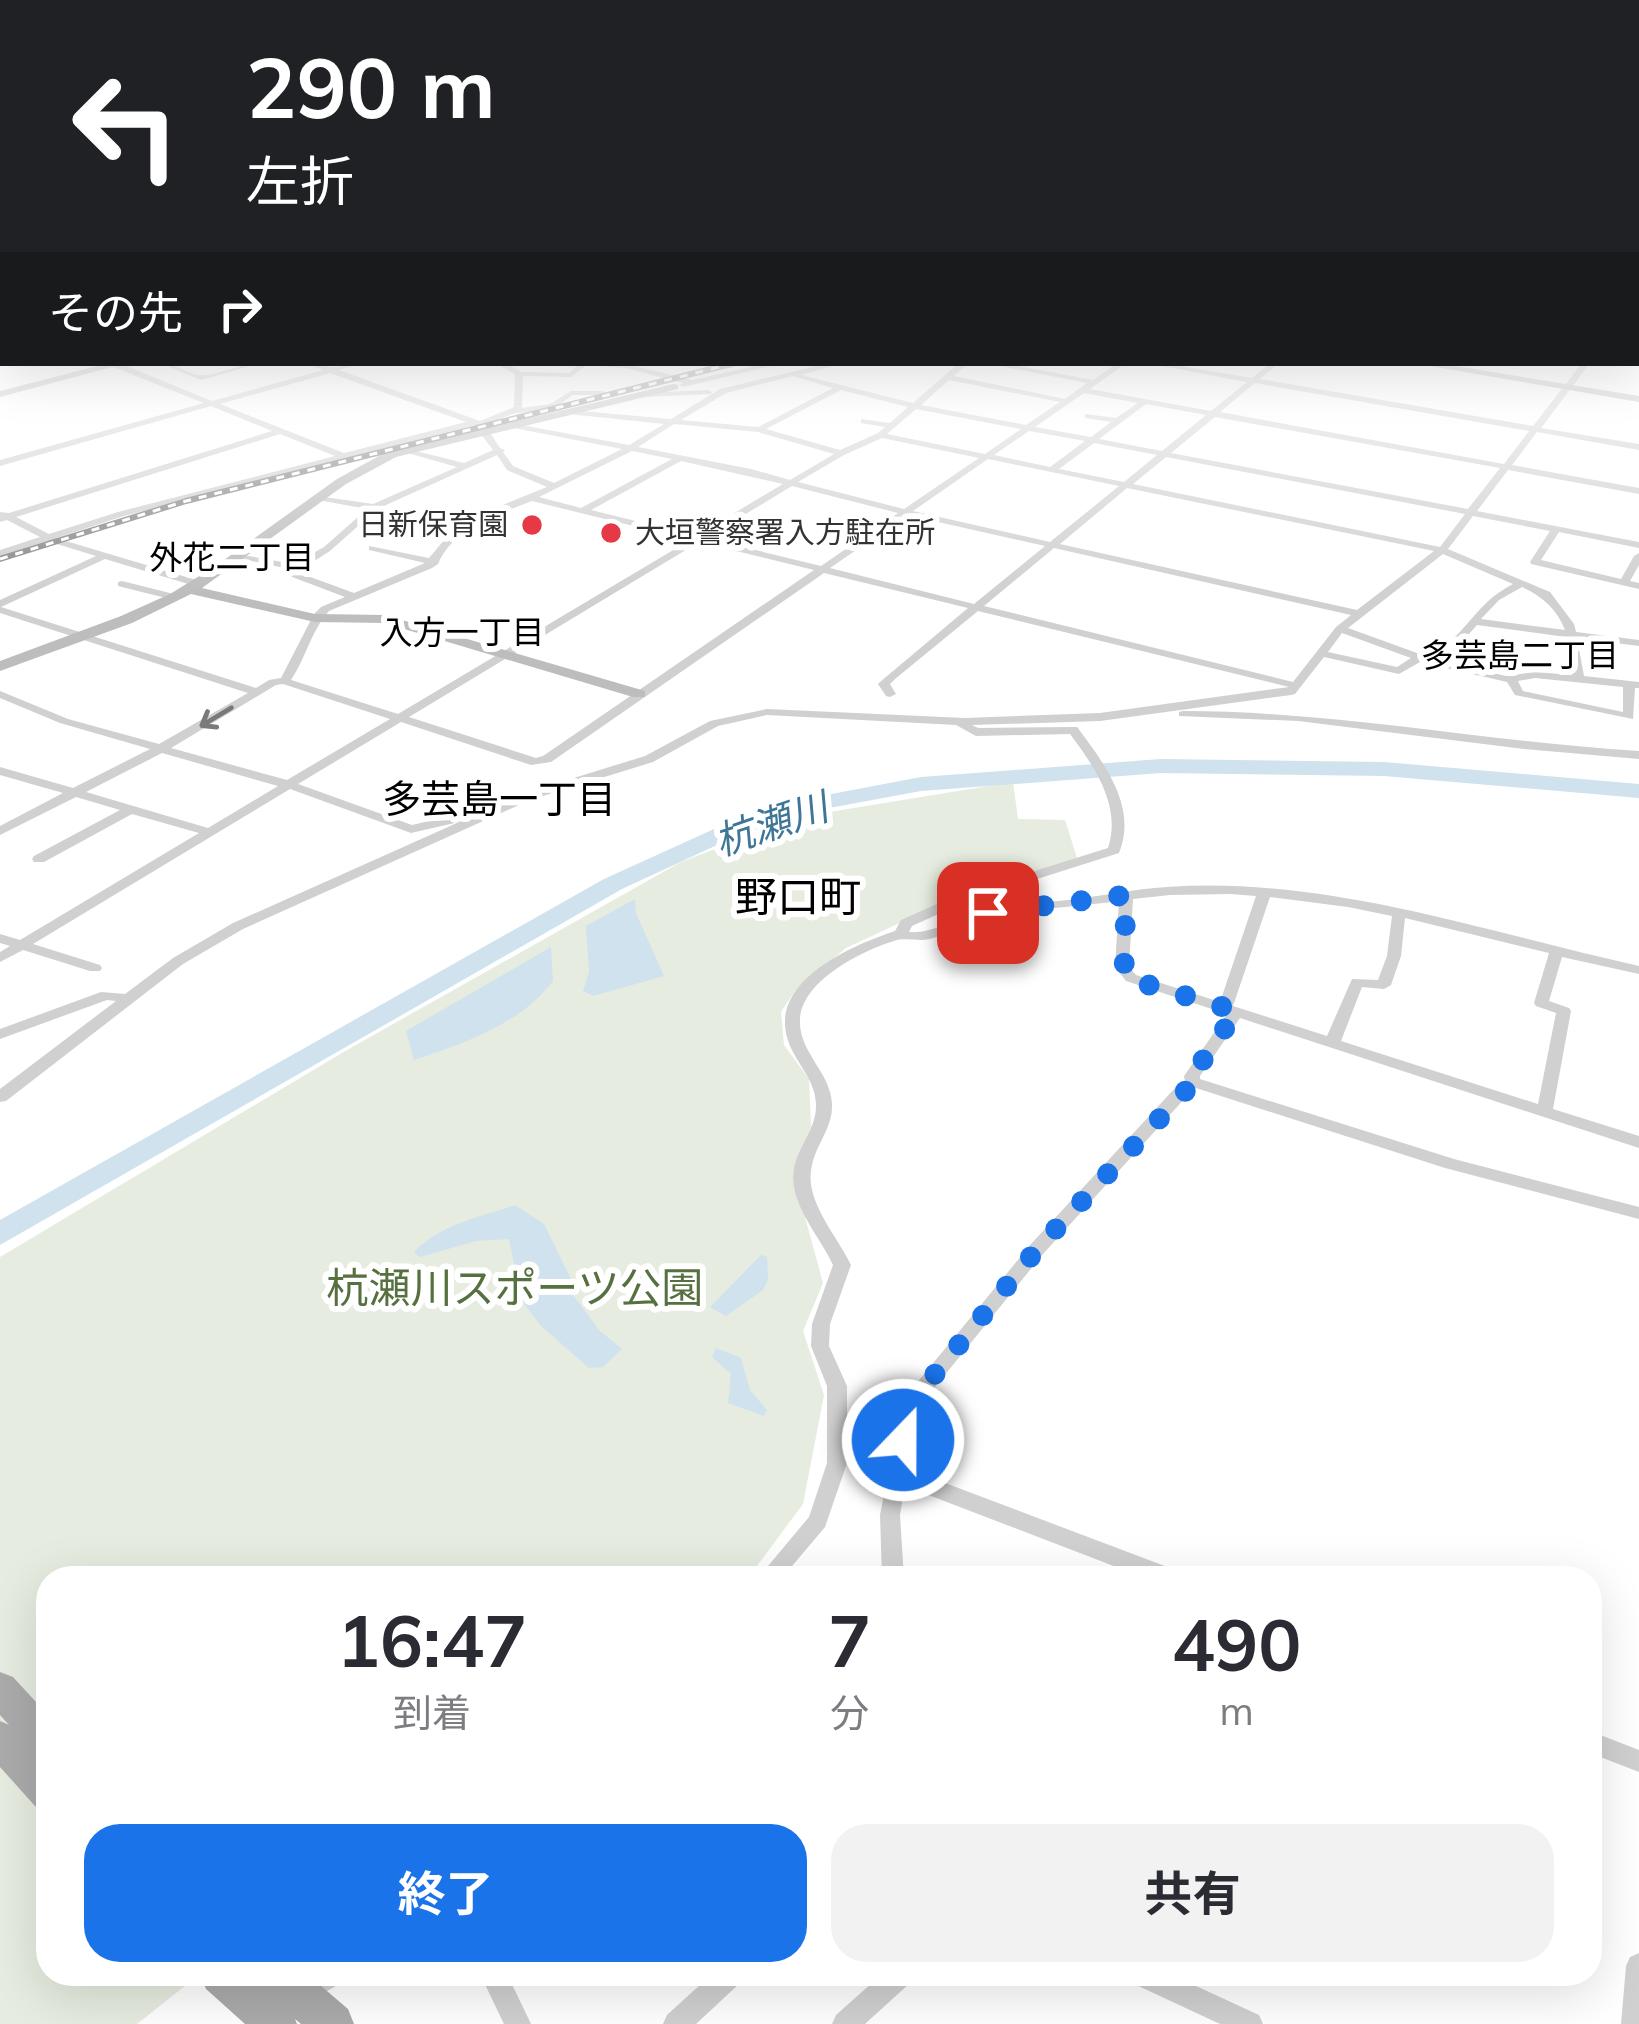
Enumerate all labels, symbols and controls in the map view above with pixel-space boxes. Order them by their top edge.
text: 290 m [246,34,496,139]
icon: left [48,48,204,204]
text: 左折 [246,147,354,215]
icon: right [207,276,273,342]
text: その先 [48,284,183,340]
place label: 日新保育園 [358,505,508,543]
marker: 日新保育園 [519,512,545,538]
place label: 大垣警察署入方駐在所 [635,513,935,551]
marker: 大垣警察署入方駐在所 [598,520,624,546]
district label: 外花二丁目 [150,536,315,577]
district label: 入方一丁目 [380,611,545,652]
district label: 多芸島二丁目 [1421,634,1619,675]
one-way arrow [200,705,234,729]
district label: 多芸島一丁目 [382,774,616,823]
water label: 杭瀬川 [708,780,838,866]
pin [937,862,1039,964]
district label: 野口町 [735,870,861,923]
icon: arrive [955,880,1021,946]
park label: 杭瀬川スポーツ公園 [326,1261,704,1314]
position arrow [840,1377,966,1503]
text: 16:47 [337,1595,527,1685]
text: 7 [828,1595,871,1685]
text: 490 [1172,1599,1301,1689]
text: m [1219,1686,1254,1735]
text: 到着 [393,1688,471,1737]
text: 分 [830,1688,869,1737]
button: 終了 [84,1824,807,1962]
button: 共有 [831,1824,1554,1962]

